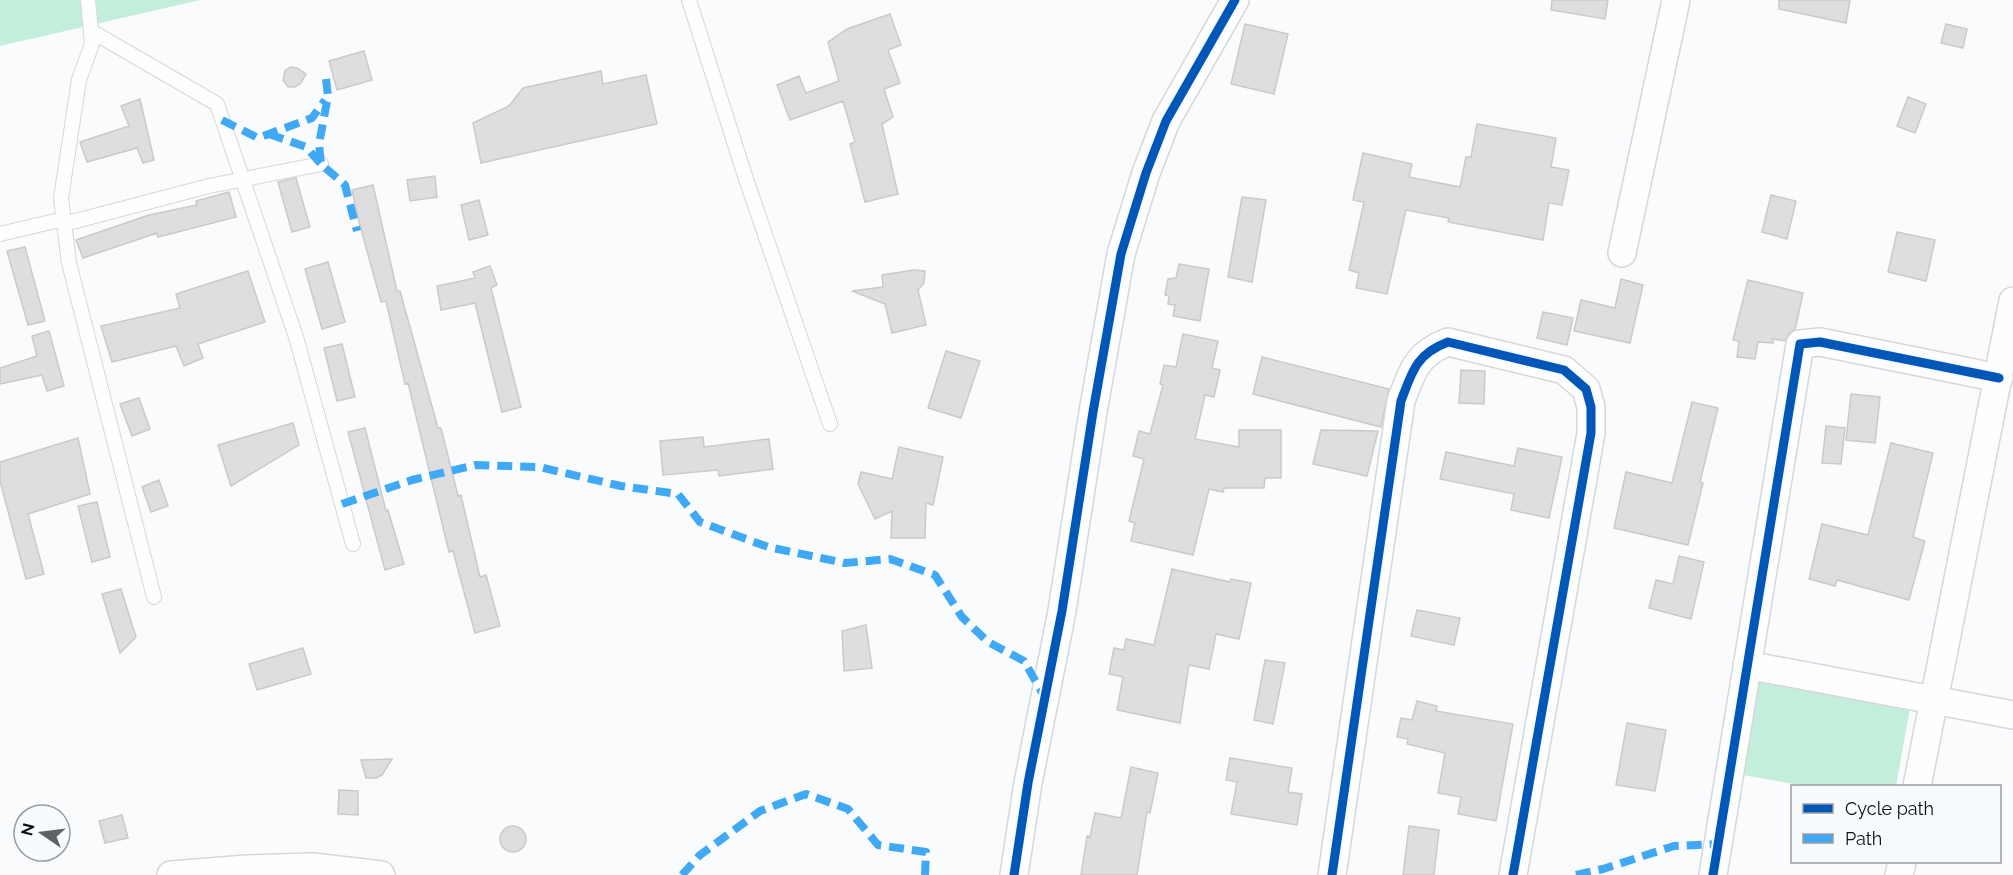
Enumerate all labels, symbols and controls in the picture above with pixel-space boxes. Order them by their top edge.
legend [1791,785,2001,863]
text: Cycle path [1845,798,1934,819]
north arrow [12,803,72,863]
text: N [17,821,39,838]
text: Path [1845,828,1882,849]

